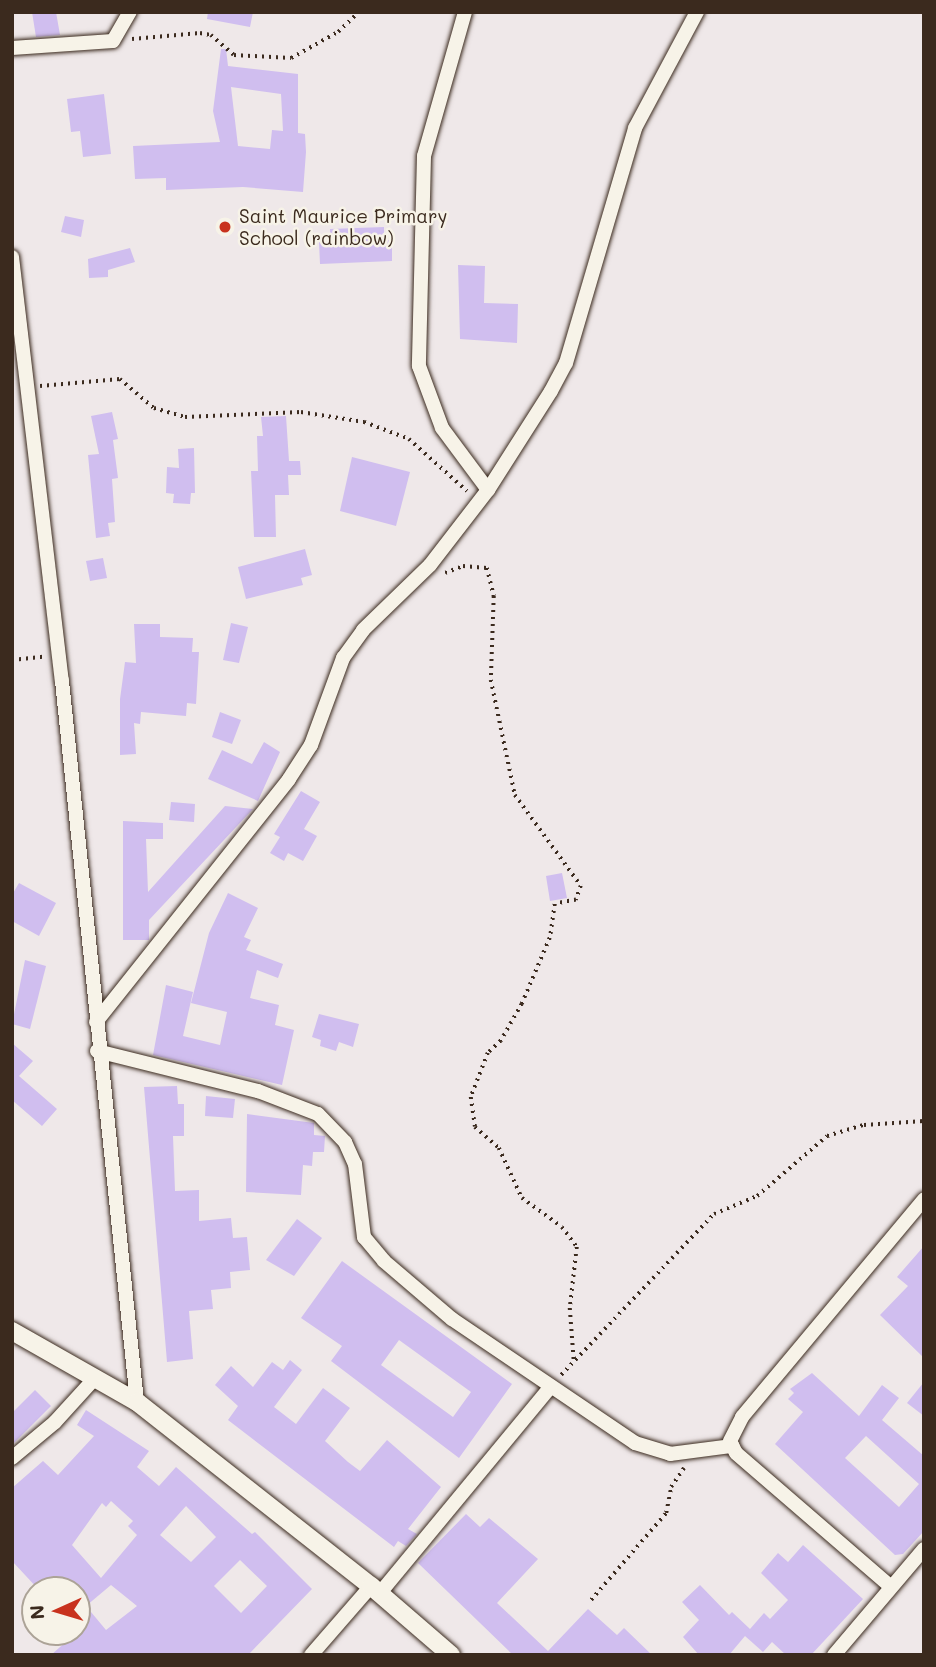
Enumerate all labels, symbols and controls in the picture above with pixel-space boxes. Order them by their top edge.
place label: Saint Maurice Primary School (rainbow) [239,205,447,249]
marker: Saint Maurice Primary School (rainbow) [217,219,233,235]
north arrow [21,1576,91,1646]
text: N [24,1604,50,1620]

